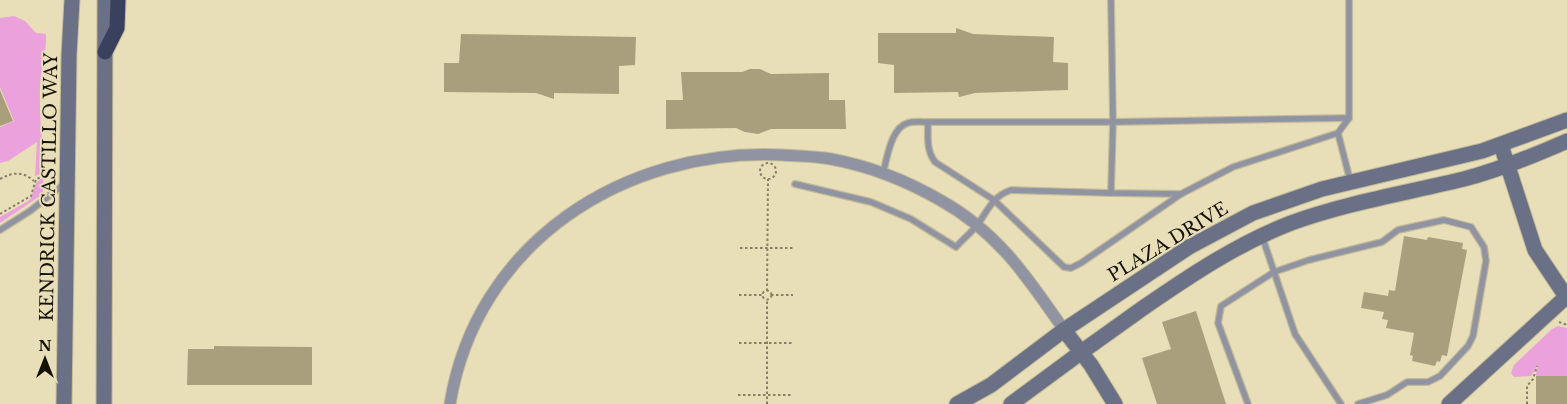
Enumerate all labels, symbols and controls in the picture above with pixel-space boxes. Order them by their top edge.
street label: KENDRICK CASTILLO WAY [36,52,62,321]
street label: PLAZA DRIVE [1104,198,1232,286]
north arrow [20,334,70,384]
text: N [38,337,52,355]

